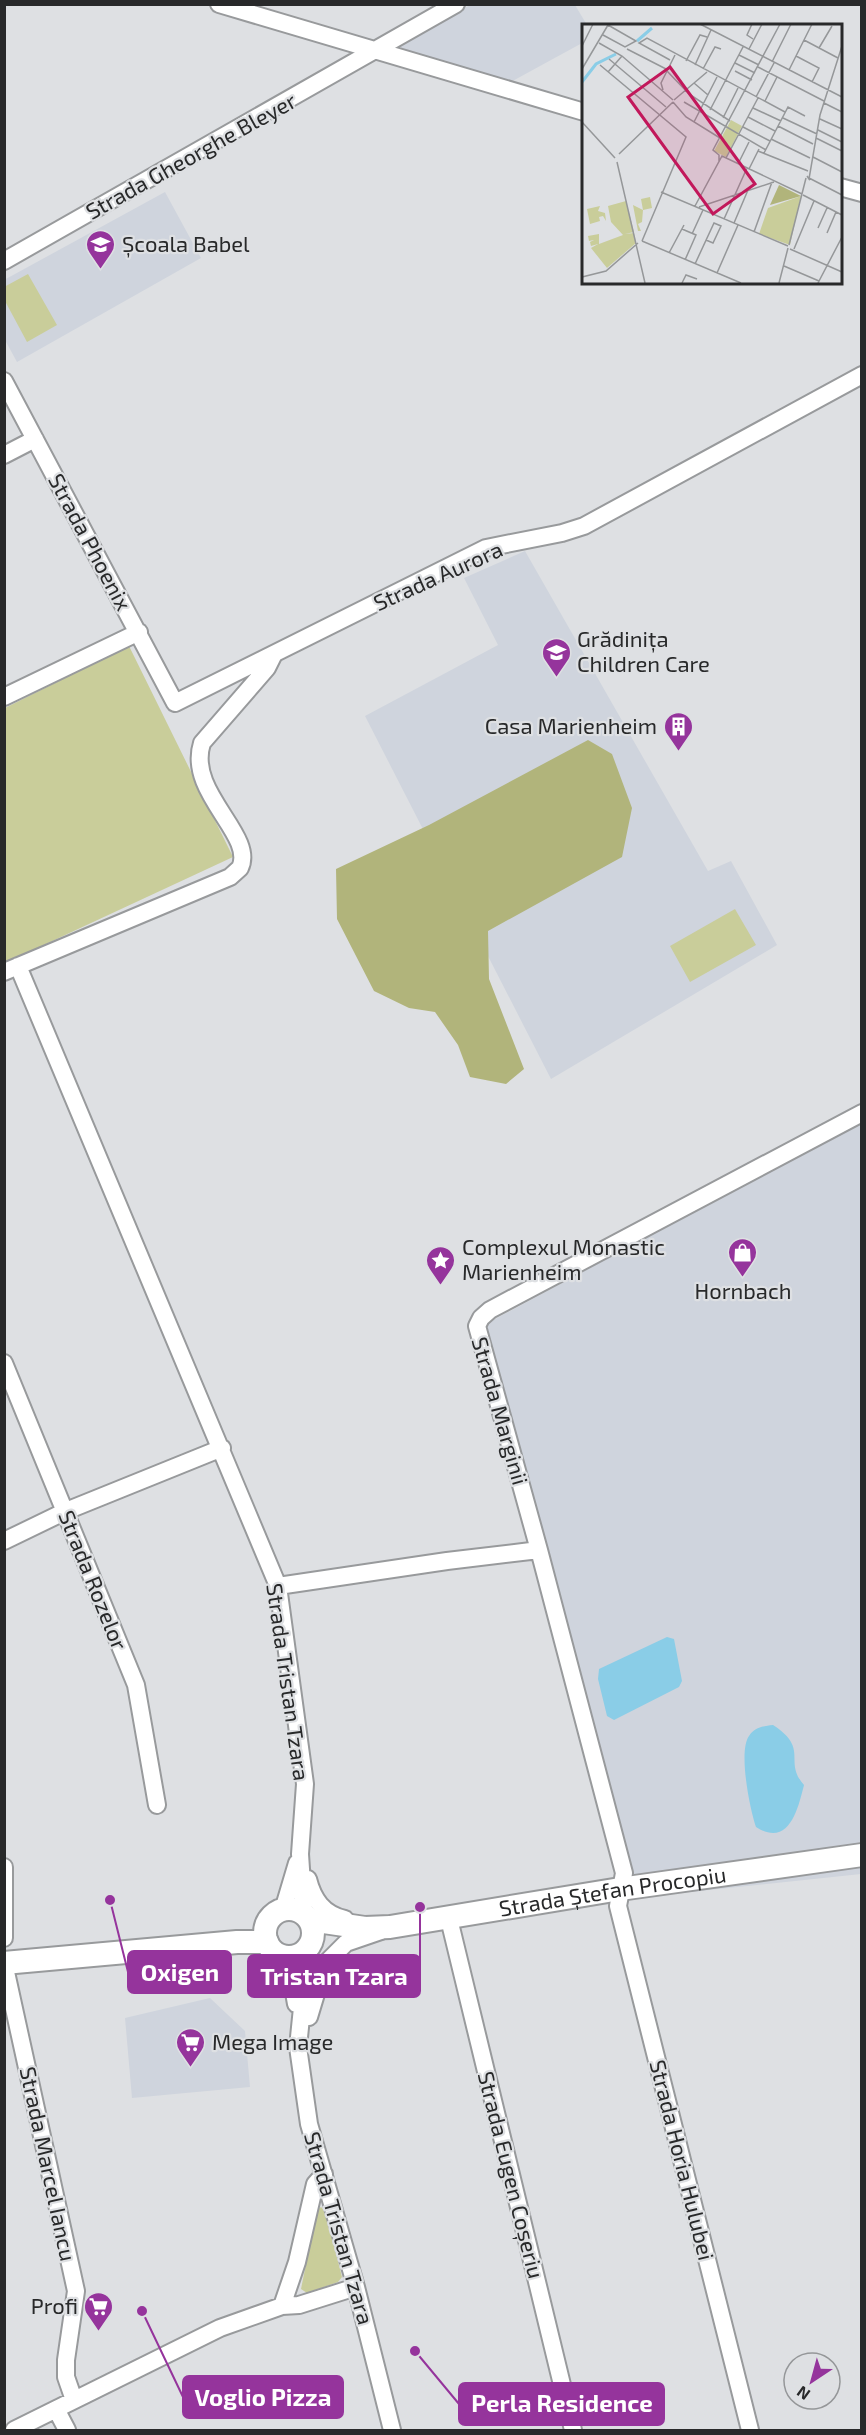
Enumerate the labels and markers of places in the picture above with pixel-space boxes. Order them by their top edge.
school or university icon: Școala Babel [85,228,117,270]
place label: Școala Babel [122,230,250,258]
place label: Grădinița Children Care [577,625,710,676]
school or university icon: Grădinița Children Care [540,636,572,678]
building icon: Casa Marienheim [662,710,694,752]
place label: Casa Marienheim [485,712,657,738]
place label: Complexul Monastic Marienheim [462,1233,665,1284]
shop icon: Hornbach [727,1236,759,1278]
place icon: Complexul Monastic Marienheim [425,1244,457,1286]
place label: Hornbach [695,1277,791,1303]
callout: Oxigen [128,1951,231,1993]
callout: Tristan Tzara [248,1955,420,1997]
supermarket icon: Mega Image [175,2026,207,2068]
place label: Mega Image [212,2028,333,2054]
supermarket icon: Profi [83,2290,115,2332]
place label: Profi [31,2292,78,2318]
callout: Voglio Pizza [183,2376,343,2418]
callout: Perla Residence [459,2383,664,2425]

